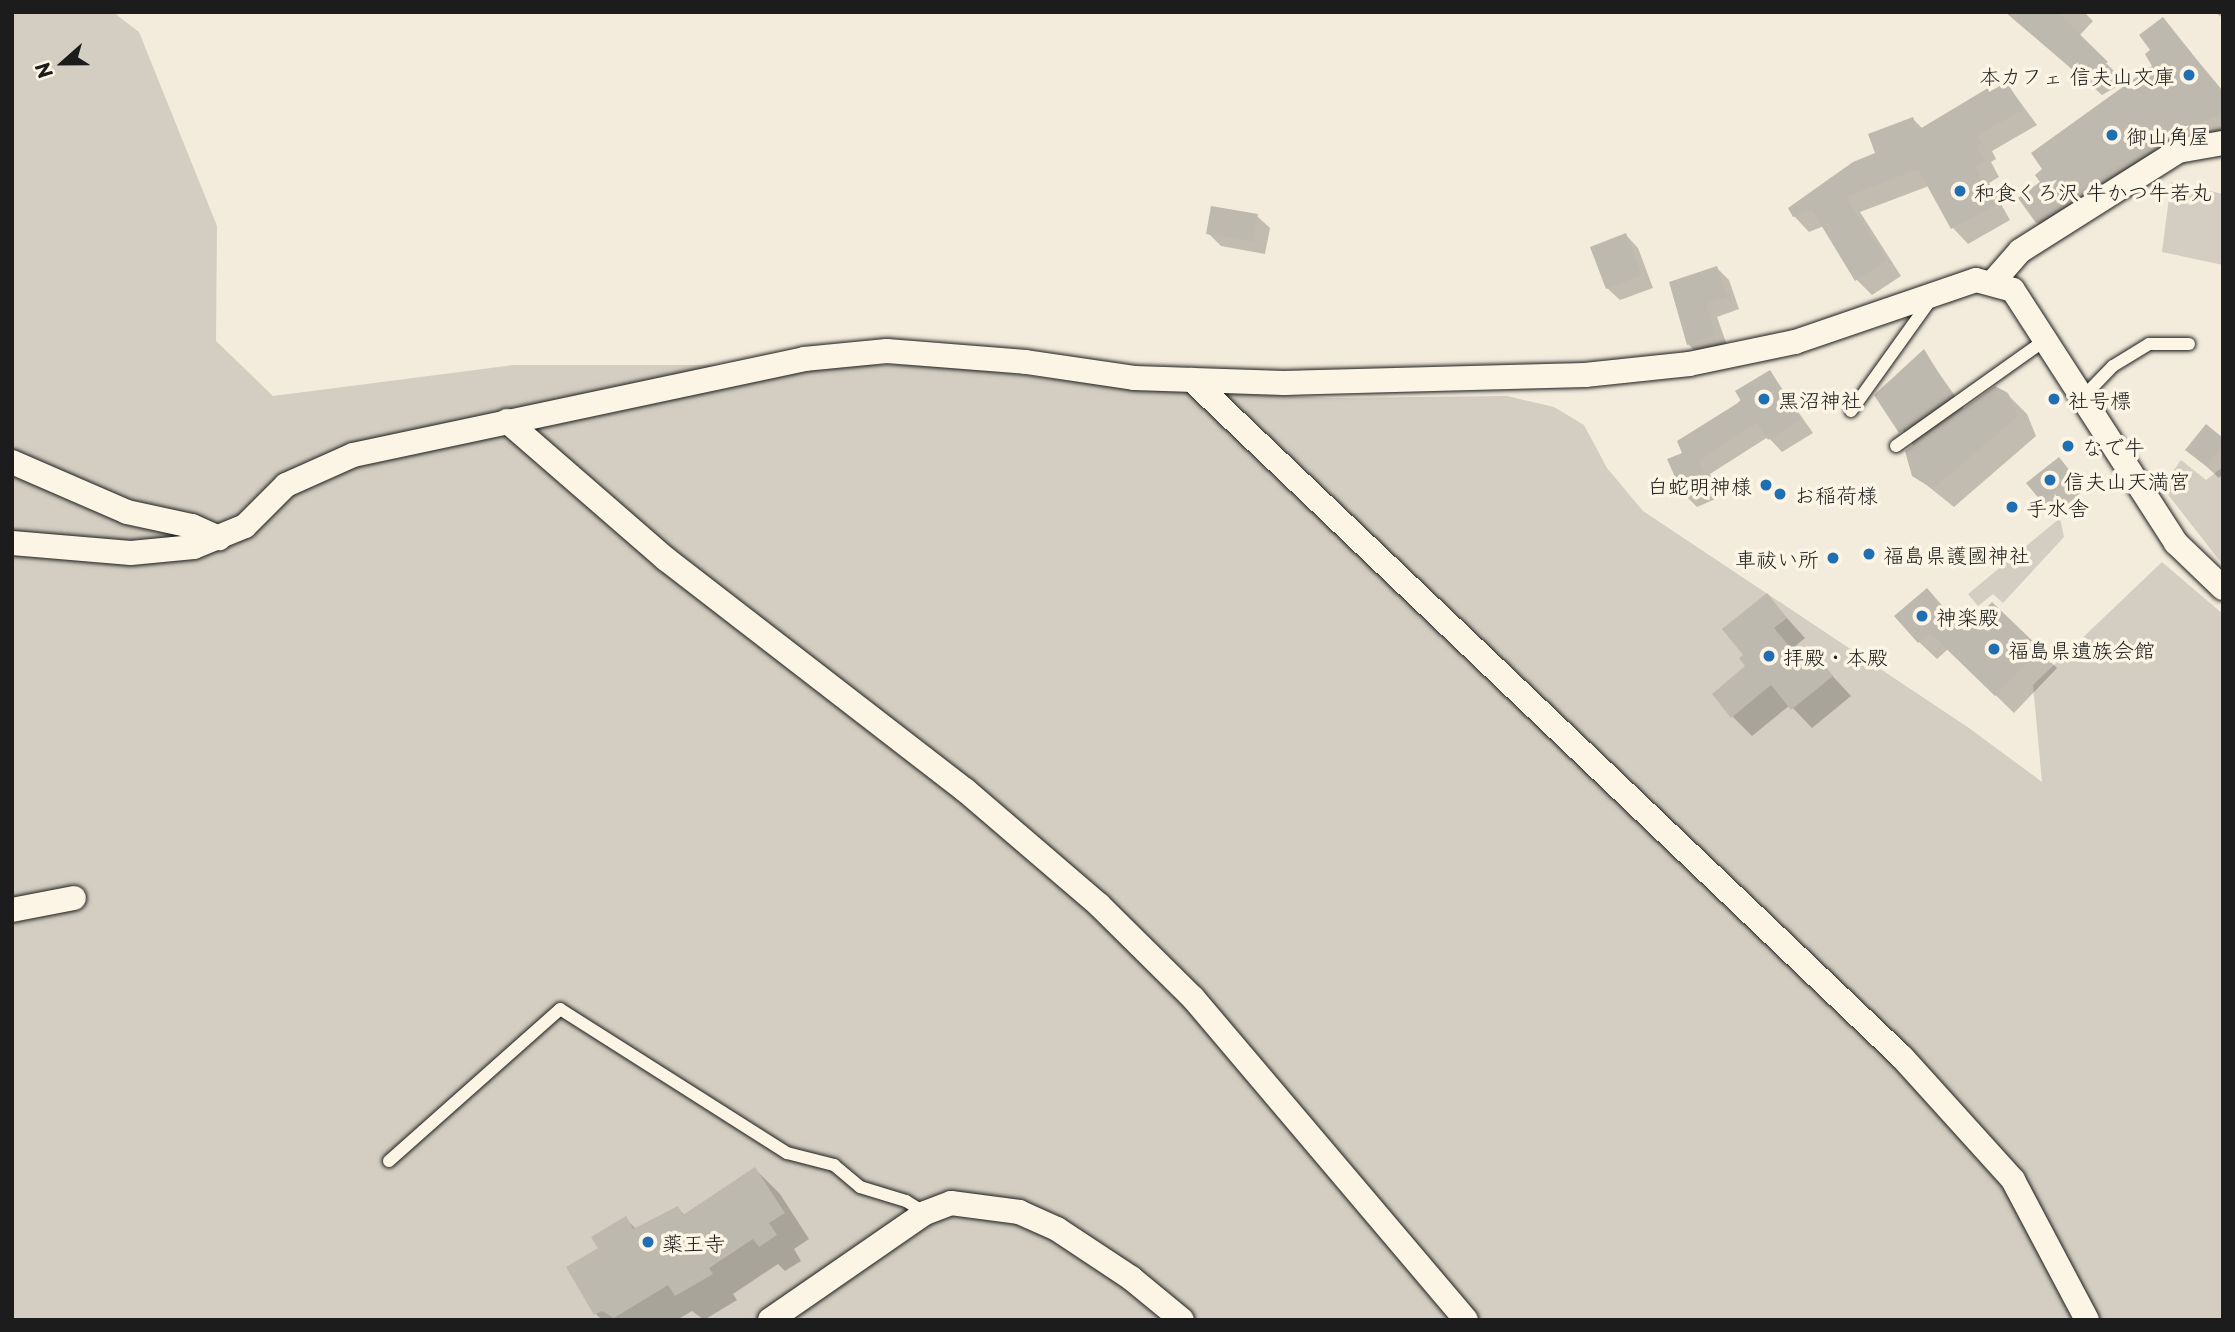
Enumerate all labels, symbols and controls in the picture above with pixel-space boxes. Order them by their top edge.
north arrow [28,28,98,98]
text: N [28,58,59,83]
place label: 本カフェ 信夫山文庫 [1979,62,2175,88]
marker: 本カフェ 信夫山文庫 [2181,67,2197,83]
place label: 御山角屋 [2126,122,2210,148]
marker: 御山角屋 [2104,127,2120,143]
place label: 和食くろ沢 牛かつ牛若丸 [1974,178,2212,204]
marker: 和食くろ沢 牛かつ牛若丸 [1952,183,1968,199]
place label: 黒沼神社 [1778,386,1862,412]
place label: 社号標 [2068,386,2131,412]
marker: 黒沼神社 [1756,391,1772,407]
marker: 社号標 [2046,391,2062,407]
place label: なで牛 [2082,433,2145,459]
marker: なで牛 [2060,438,2076,454]
place label: 信夫山天満宮 [2064,467,2190,493]
place label: 白蛇明神様 [1647,472,1752,498]
marker: 信夫山天満宮 [2042,472,2058,488]
marker: 白蛇明神様 [1758,477,1774,493]
place label: お稲荷様 [1794,481,1878,507]
marker: お稲荷様 [1772,486,1788,502]
place label: 手水舎 [2026,494,2089,520]
marker: 手水舎 [2004,499,2020,515]
place label: 福島県護國神社 [1883,541,2030,567]
place label: 車祓い所 [1735,545,1819,571]
marker: 福島県護國神社 [1861,546,1877,562]
marker: 車祓い所 [1825,550,1841,566]
place label: 神楽殿 [1936,603,1999,629]
marker: 神楽殿 [1914,608,1930,624]
place label: 福島県遺族会館 [2008,636,2155,662]
marker: 福島県遺族会館 [1986,641,2002,657]
place label: 拝殿・本殿 [1783,643,1888,669]
marker: 拝殿・本殿 [1761,648,1777,664]
place label: 薬王寺 [662,1229,725,1255]
marker: 薬王寺 [640,1234,656,1250]

